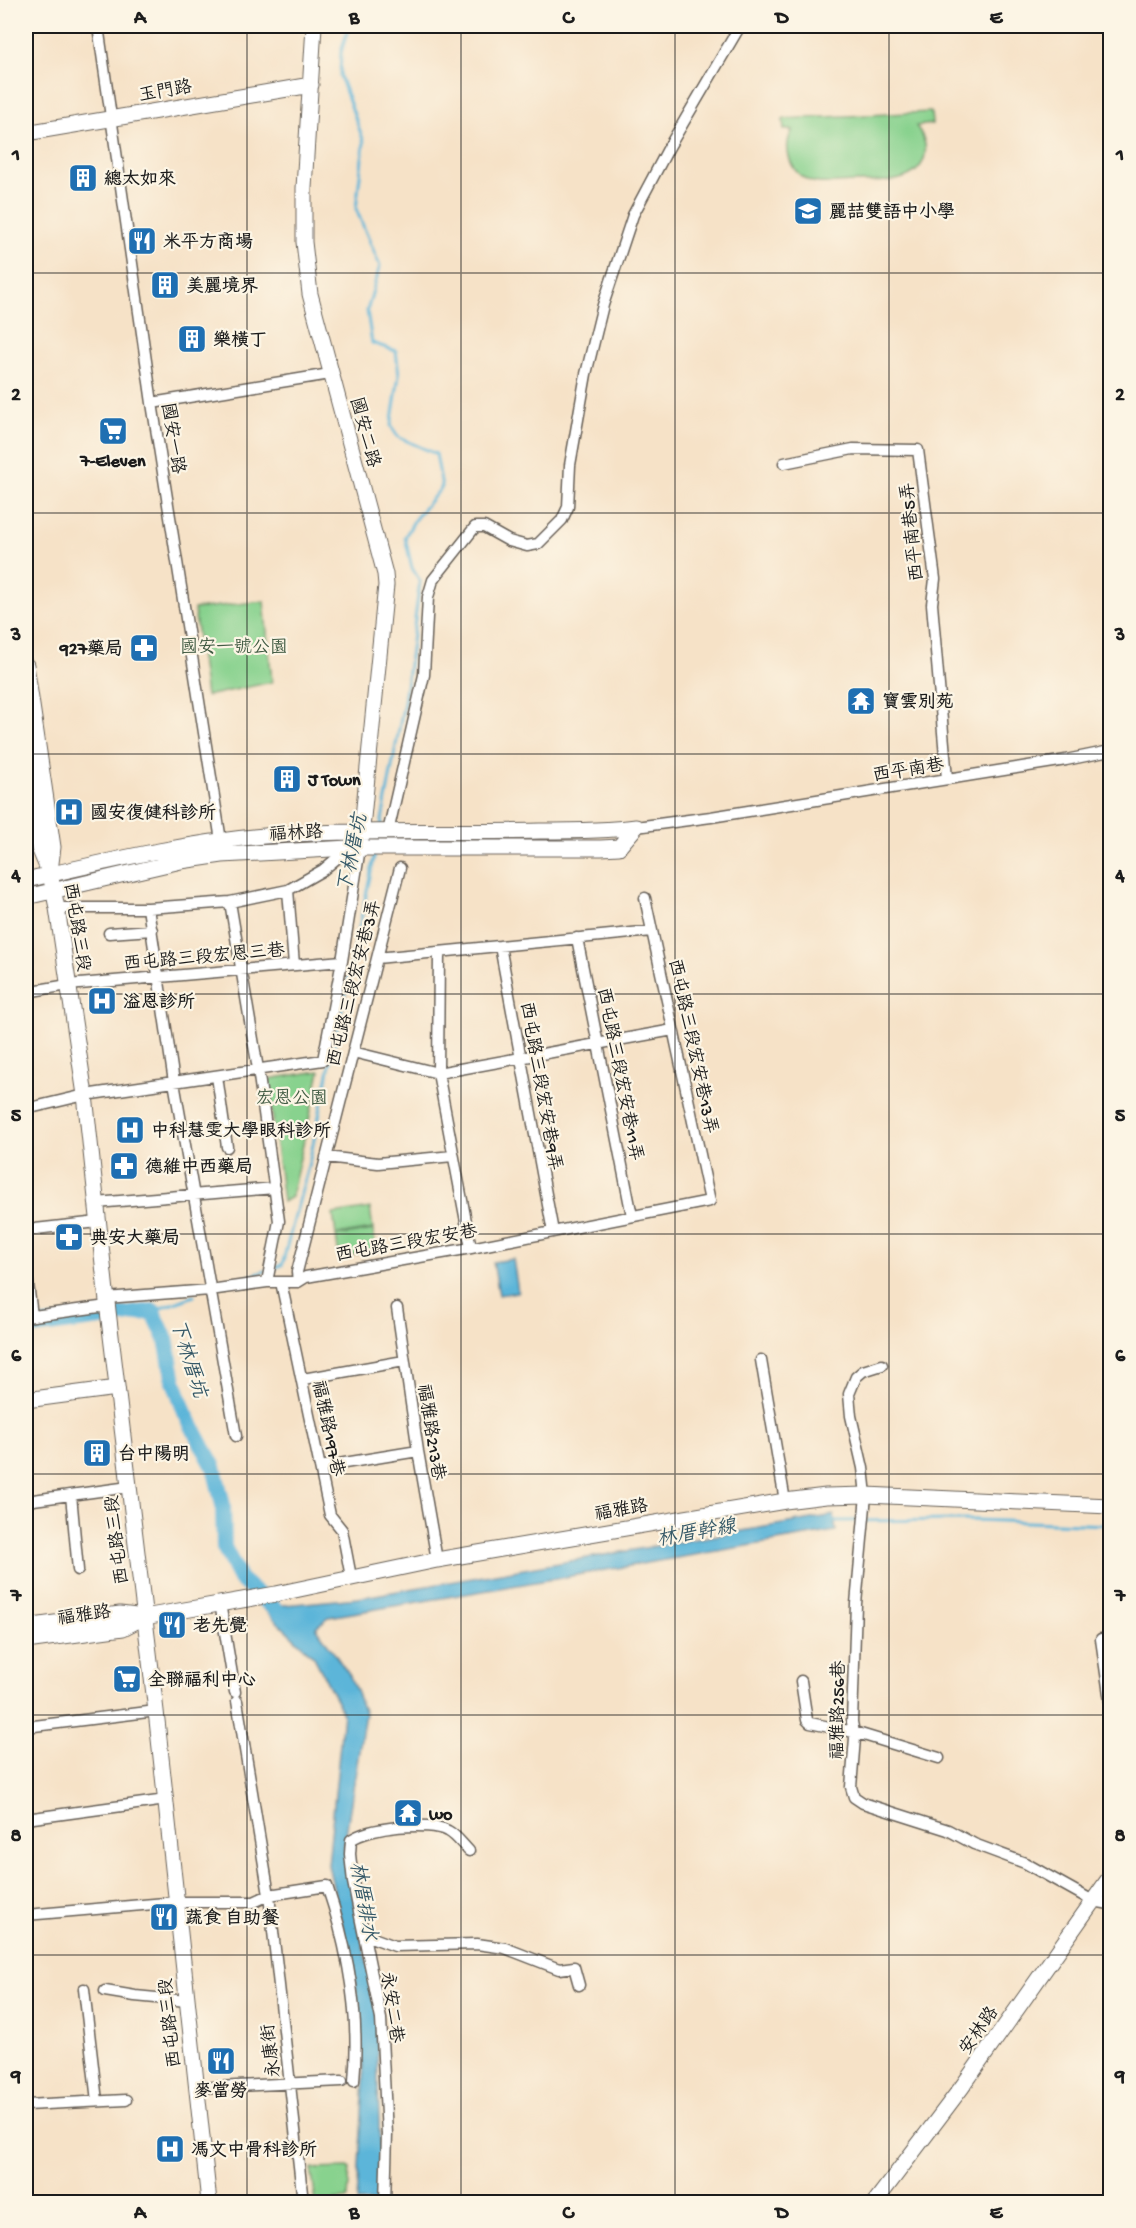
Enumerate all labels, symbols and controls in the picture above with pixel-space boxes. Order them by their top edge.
text: A [133,8,148,31]
text: B [348,8,360,31]
text: C [562,8,576,31]
text: D [773,8,789,31]
text: E [990,8,1004,31]
street label: 玉門路 [137,76,194,107]
text: 1 [11,145,20,168]
text: 1 [1115,145,1124,168]
building icon: 總太如來 [67,162,99,194]
place label: 總太如來 [104,168,176,191]
school or university icon: 麗喆雙語中小學 [792,195,824,227]
place label: 麗喆雙語中小學 [829,202,955,224]
restaurant icon: 米平方商場 [126,225,158,257]
place label: 米平方商場 [163,232,253,254]
building icon: 美麗境界 [149,269,181,301]
place label: 美麗境界 [186,276,258,298]
building icon: 樂橫丁 [176,323,208,355]
place label: 樂橫丁 [213,329,267,352]
text: 2 [11,385,21,408]
text: 2 [1115,385,1125,408]
street label: 國安二路 [344,395,384,470]
street label: 國安一路 [156,401,189,476]
supermarket icon: 7-Eleven [97,415,129,447]
place label: 7-Eleven [79,452,146,473]
street label: 西平南巷5弄 [897,481,929,582]
text: 3 [10,625,21,648]
text: 3 [1114,625,1125,648]
pharmacy icon: 927藥局 [128,632,160,664]
park label: 國安一號公園 [180,637,288,659]
place label: 927藥局 [59,639,123,661]
temple icon: 寶雲別苑 [845,685,877,717]
place label: 寶雲別苑 [882,691,954,714]
street label: 西平南巷 [871,754,946,787]
building icon: J Town [271,763,303,795]
place label: J Town [307,771,361,792]
hospital icon: 國安復健科診所 [53,796,85,828]
place label: 國安復健科診所 [90,803,216,825]
water label: 下林厝坑 [333,810,374,895]
street label: 福林路 [269,822,324,846]
text: 4 [10,866,21,889]
text: 4 [1114,866,1125,889]
street label: 西屯路三段 [58,881,94,973]
street label: 西屯路三段宏安巷3弄 [324,898,386,1069]
street label: 西屯路三段宏恩三巷 [123,940,286,976]
street label: 西屯路三段宏安巷13弄 [663,957,721,1136]
hospital icon: 溢恩診所 [86,985,118,1017]
street label: 西屯路三段宏安巷11弄 [591,986,647,1163]
place label: 溢恩診所 [123,992,195,1014]
street label: 西屯路三段宏安巷9弄 [514,1000,566,1172]
park label: 宏恩公園 [256,1088,328,1110]
text: 5 [11,1106,22,1129]
text: 5 [1115,1106,1126,1129]
hospital icon: 中科慧雯大學眼科診所 [114,1114,146,1146]
place label: 中科慧雯大學眼科診所 [151,1121,331,1143]
pharmacy icon: 德維中西藥局 [108,1150,140,1182]
place label: 德維中西藥局 [145,1157,253,1179]
pharmacy icon: 典安大藥局 [53,1221,85,1253]
street label: 西屯路三段宏安巷 [334,1221,479,1267]
place label: 典安大藥局 [90,1228,180,1250]
water label: 下林厝坑 [164,1317,212,1403]
text: 6 [11,1346,22,1369]
text: 6 [1115,1346,1126,1369]
street label: 福雅路197巷 [306,1378,349,1478]
street label: 福雅路213巷 [412,1382,449,1482]
building icon: 台中陽明 [81,1437,113,1469]
place label: 台中陽明 [118,1444,190,1466]
street label: 西屯路三段 [102,1494,134,1586]
street label: 福雅路 [593,1494,650,1526]
water label: 林厝幹線 [655,1514,739,1553]
text: 7 [10,1586,23,1609]
text: 7 [1114,1586,1127,1609]
street label: 福雅路 [56,1600,113,1631]
restaurant icon: 老先覺 [156,1609,188,1641]
place label: 老先覺 [193,1616,247,1638]
street label: 福雅路256巷 [826,1660,851,1760]
supermarket icon: 全聯福利中心 [111,1663,143,1695]
place label: 全聯福利中心 [148,1670,256,1692]
temple icon: wo [392,1797,424,1829]
place label: wo [428,1805,453,1826]
text: 8 [11,1826,22,1849]
text: 8 [1115,1826,1126,1849]
water label: 林厝排水 [343,1860,382,1944]
restaurant icon: 蔬食 自助餐 [148,1901,180,1933]
place label: 蔬食 自助餐 [185,1908,279,1930]
street label: 永安二巷 [375,1970,407,2044]
street label: 西屯路三段 [155,1977,187,2069]
street label: 安林路 [955,2003,1004,2060]
street label: 永康街 [257,2023,286,2079]
restaurant icon: 麥當勞 [205,2045,237,2077]
text: 9 [10,2067,21,2090]
text: 9 [1114,2067,1125,2090]
place label: 麥當勞 [194,2080,248,2103]
hospital icon: 馮文中骨科診所 [154,2133,186,2165]
place label: 馮文中骨科診所 [191,2140,317,2162]
text: A [133,2203,148,2226]
text: B [348,2203,360,2226]
text: C [562,2203,576,2226]
text: D [773,2203,789,2226]
text: E [990,2203,1004,2226]

